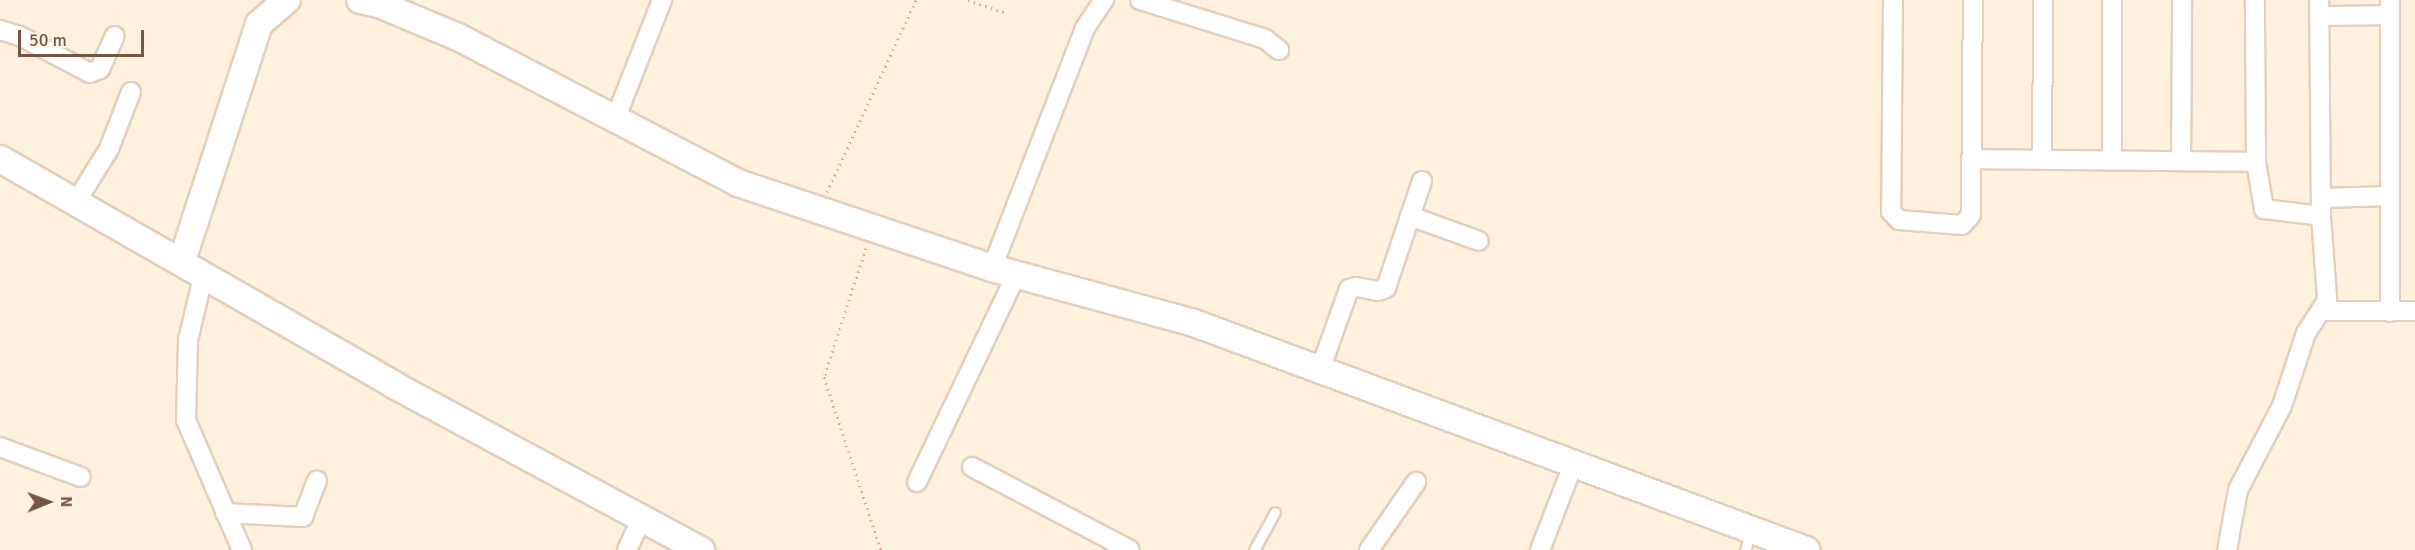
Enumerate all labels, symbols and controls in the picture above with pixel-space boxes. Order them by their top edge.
scale bar [21,18,147,56]
text: 50 m [29,29,67,51]
north arrow [18,472,78,532]
text: N [56,496,76,507]

